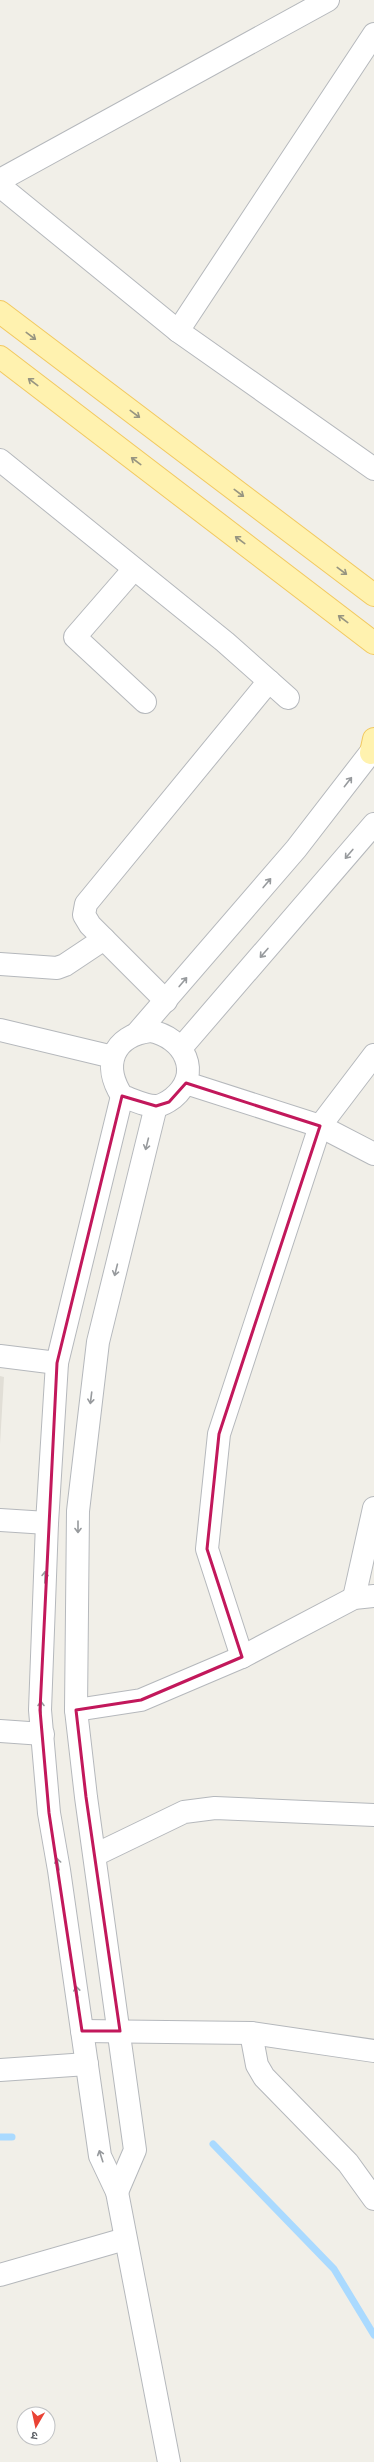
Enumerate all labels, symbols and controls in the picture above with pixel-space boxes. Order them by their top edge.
one-way arrow [26,332,37,340]
one-way arrow [28,378,39,386]
one-way arrow [129,410,140,418]
one-way arrow [131,457,142,465]
one-way arrow [233,488,244,497]
one-way arrow [234,536,245,544]
one-way arrow [337,567,348,575]
one-way arrow [338,615,349,623]
one-way arrow [344,776,352,787]
one-way arrow [344,849,353,860]
one-way arrow [262,878,271,888]
one-way arrow [260,947,269,957]
one-way arrow [178,977,187,987]
one-way arrow [143,1137,150,1150]
one-way arrow [112,1264,119,1277]
one-way arrow [88,1391,95,1404]
one-way arrow [74,1520,82,1533]
one-way arrow [41,1571,48,1584]
one-way arrow [37,1701,44,1714]
one-way arrow [54,1858,62,1871]
one-way arrow [73,1986,81,1999]
one-way arrow [97,2150,104,2163]
north arrow [16,2406,56,2446]
text: उ [30,2428,39,2443]

